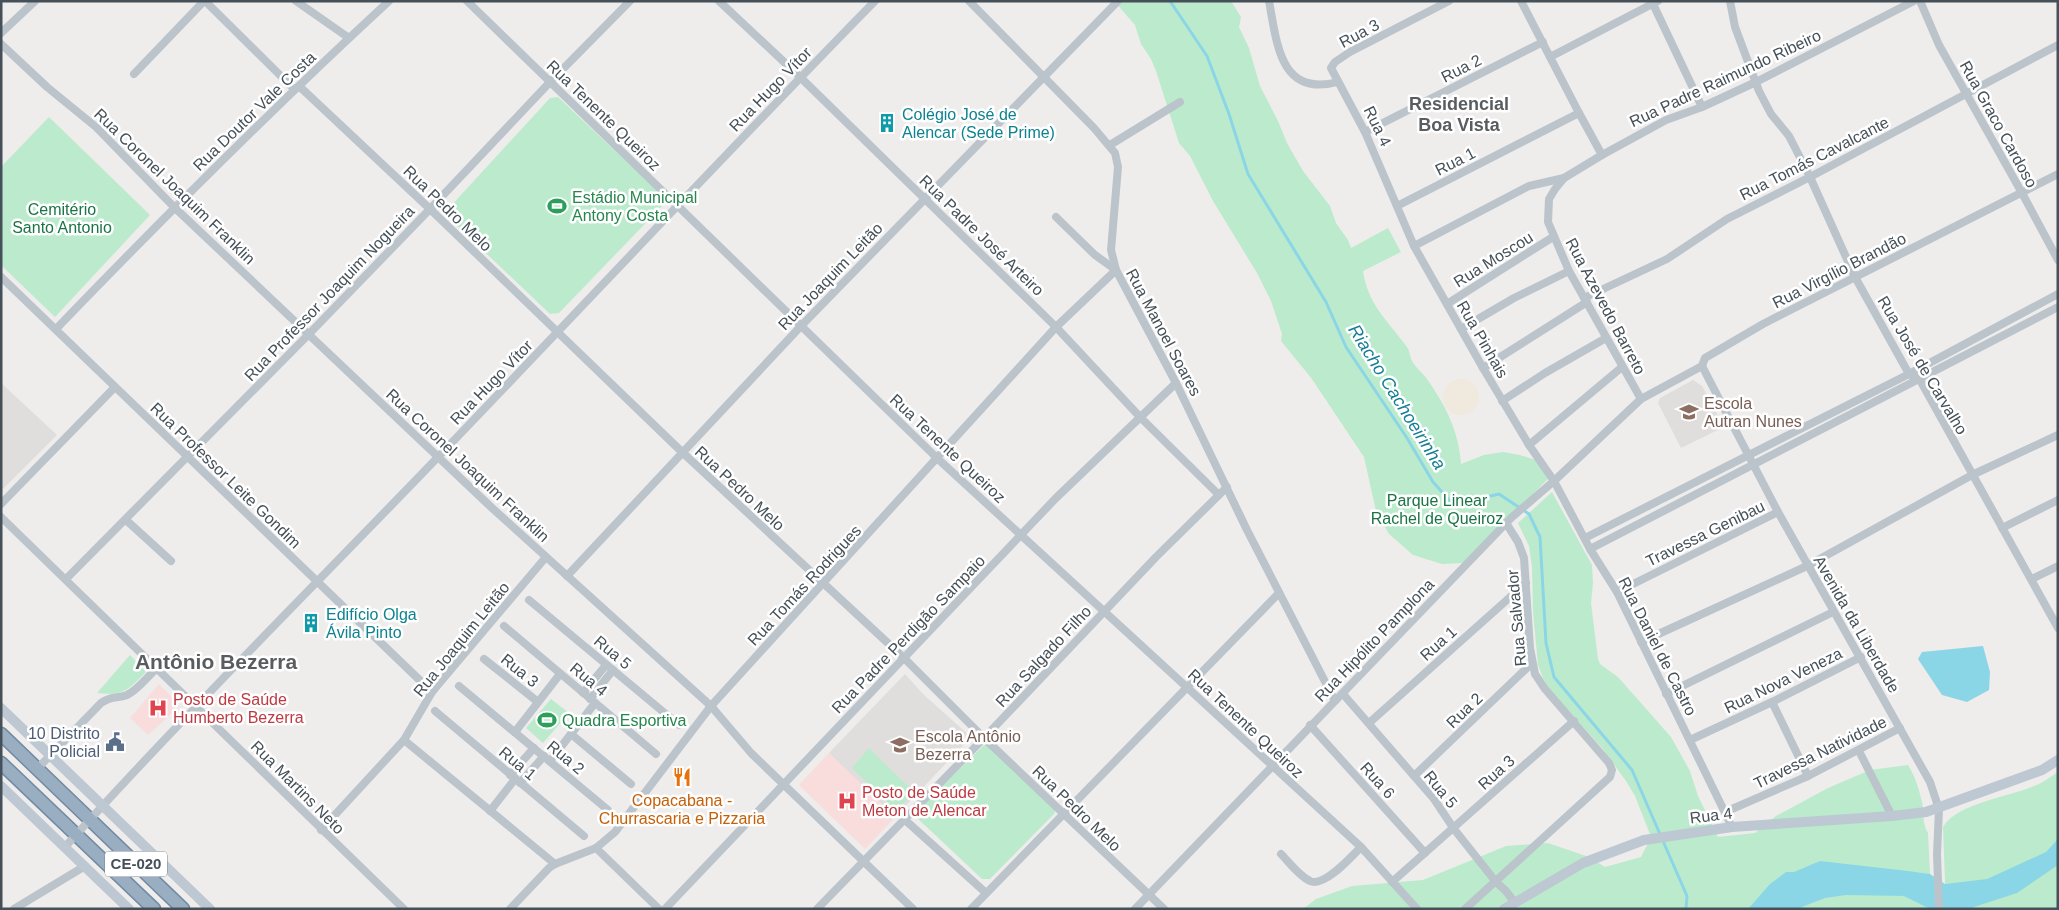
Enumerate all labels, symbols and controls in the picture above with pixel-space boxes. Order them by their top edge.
street label: Rua 3 [1336,16,1382,51]
street label: Rua Padre Raimundo Ribeiro [1627,27,1824,130]
street label: Rua Hugo Vítor [726,43,815,135]
street label: Rua Doutor Vale Costa [190,48,319,174]
street label: Rua 2 [1438,51,1484,86]
street label: Rua Tenente Queiroz [543,57,664,174]
street label: Rua Graco Cardoso [1957,58,2041,191]
district label: Residencial Boa Vista [1409,94,1509,135]
street label: Rua 4 [1361,103,1395,149]
street label: Rua Coronel Joaquim Franklin [91,105,258,268]
place label: Colégio José de Alencar (Sede Prime) [902,106,1055,141]
building icon: Colégio José de Alencar (Sede Prime) [876,112,898,134]
street label: Rua Tomás Cavalcante [1737,113,1892,204]
street label: Rua 1 [1432,144,1478,179]
street label: Rua Pedro Melo [400,162,495,255]
street label: Rua Padre José Arteiro [916,172,1047,299]
place label: Estádio Municipal Antony Costa [572,189,697,224]
sports icon: Estádio Municipal Antony Costa [546,195,568,217]
park label: Cemitério Santo Antonio [12,201,112,236]
street label: Rua Professor Joaquim Nogueira [241,202,418,384]
street label: Rua Joaquim Leitão [775,219,886,333]
street label: Rua Moscou [1451,228,1536,290]
street label: Rua Virgílio Brandão [1770,229,1909,311]
street label: Rua Azevedo Barreto [1562,235,1649,377]
street label: Rua Manoel Soares [1123,266,1204,399]
street label: Rua José de Carvalho [1875,293,1971,438]
street label: Rua Pinhais [1454,298,1511,381]
water label: Riacho Cachoeirinha [1344,321,1450,473]
street label: Rua Hugo Vítor [447,336,536,428]
street label: Rua Coronel Joaquim Franklin [383,385,552,545]
street label: Rua Tenente Queiroz [887,391,1009,506]
place label: Escola Autran Nunes [1704,395,1802,430]
street label: Rua Professor Leite Gondim [147,399,304,552]
school or university icon: Escola Autran Nunes [1678,401,1700,423]
street label: Rua Pedro Melo [692,443,788,534]
park label: Parque Linear Rachel de Queiroz [1371,492,1503,527]
street label: Travessa Genibau [1643,497,1767,570]
street label: Rua Tomás Rodrigues [744,522,864,649]
street label: Rua Padre Perdigão Sampaio [828,552,988,717]
street label: Avenida da Liberdade [1810,553,1903,696]
street label: Rua Salvador [1504,568,1529,667]
street label: Rua Daniel de Castro [1615,574,1700,718]
street label: Rua Hipólito Pamplona [1311,576,1437,705]
street label: Rua Joaquim Leitão [410,579,513,700]
street label: Rua Salgado Filho [992,602,1095,710]
place label: Edifício Olga Ávila Pinto [326,606,417,641]
building icon: Edifício Olga Ávila Pinto [300,612,322,634]
street label: Rua 1 [1417,623,1460,664]
street label: Rua 5 [591,632,635,673]
street label: Rua Nova Veneza [1722,644,1845,716]
district label: Antônio Bezerra [135,650,297,673]
street label: Rua 3 [498,650,542,690]
street label: Rua 4 [567,659,611,700]
street label: Rua Tenente Queiroz [1185,666,1307,781]
street label: Rua 2 [1443,689,1486,731]
place label: Posto de Saúde Humberto Bezerra [173,691,304,726]
hospital icon: Posto de Saúde Humberto Bezerra [147,697,169,719]
sports icon: Quadra Esportiva [536,709,558,731]
place label: Quadra Esportiva [562,712,687,729]
street label: Travessa Natividade [1751,713,1889,792]
place label: 10 Distrito Policial [28,725,100,760]
place label: Escola Antônio Bezerra [915,728,1021,763]
public building icon: 10 Distrito Policial [104,731,126,753]
school or university icon: Escola Antônio Bezerra [889,734,911,756]
street label: Rua Martins Neto [248,737,348,837]
street label: Rua 2 [544,737,588,778]
street label: Rua 1 [496,743,540,784]
street label: Rua 3 [1475,752,1518,793]
street label: Rua 6 [1357,759,1398,802]
street label: Rua Pedro Melo [1029,762,1124,855]
restaurant icon: Copacabana - Churrascaria e Pizzaria [671,766,693,788]
street label: Rua 5 [1421,767,1461,811]
place label: Posto de Saúde Meton de Alencar [862,784,987,819]
hospital icon: Posto de Saúde Meton de Alencar [836,790,858,812]
place label: Copacabana - Churrascaria e Pizzaria [599,792,765,827]
street label: Rua 4 [1689,804,1733,827]
road number: CE-020 [105,852,167,876]

